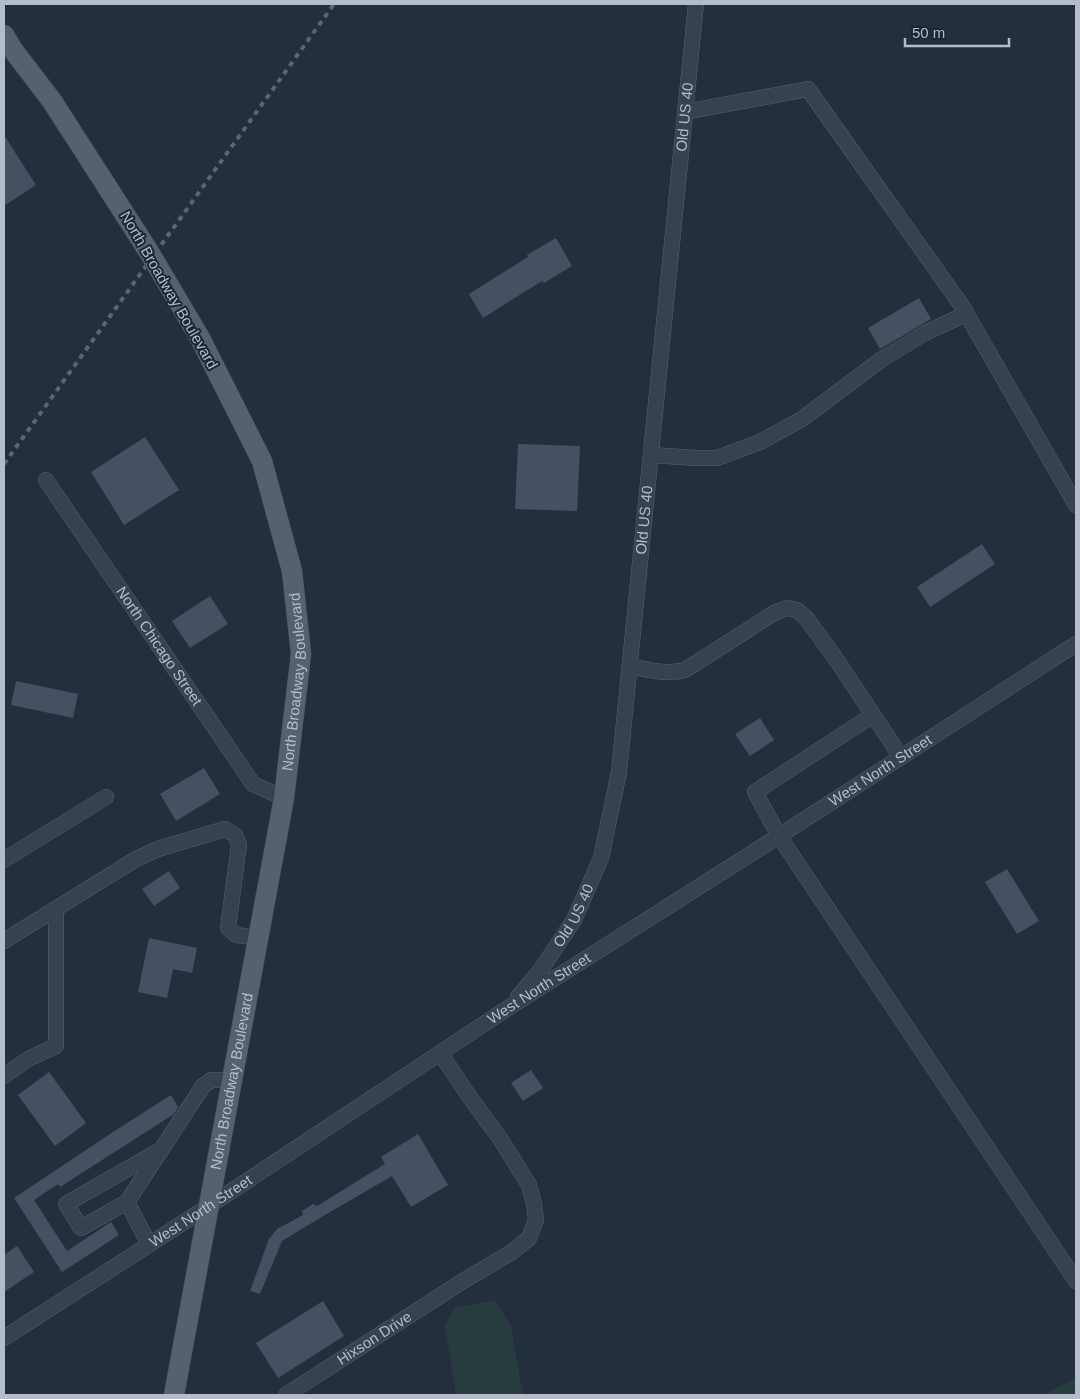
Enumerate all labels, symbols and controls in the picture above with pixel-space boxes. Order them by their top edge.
scale bar [905,15,1009,47]
text: 50 m [912,24,945,41]
street label: Old US 40 [672,82,696,152]
street label: North Broadway Boulevard [117,208,222,372]
street label: Old US 40 [632,485,656,555]
street label: North Chicago Street [113,583,206,709]
street label: North Broadway Boulevard [278,592,309,772]
street label: West North Street [825,730,935,810]
street label: Old US 40 [549,881,597,950]
street label: West North Street [484,948,594,1027]
street label: North Broadway Boulevard [207,991,256,1171]
street label: West North Street [146,1171,256,1250]
street label: Hixson Drive [334,1308,414,1368]

